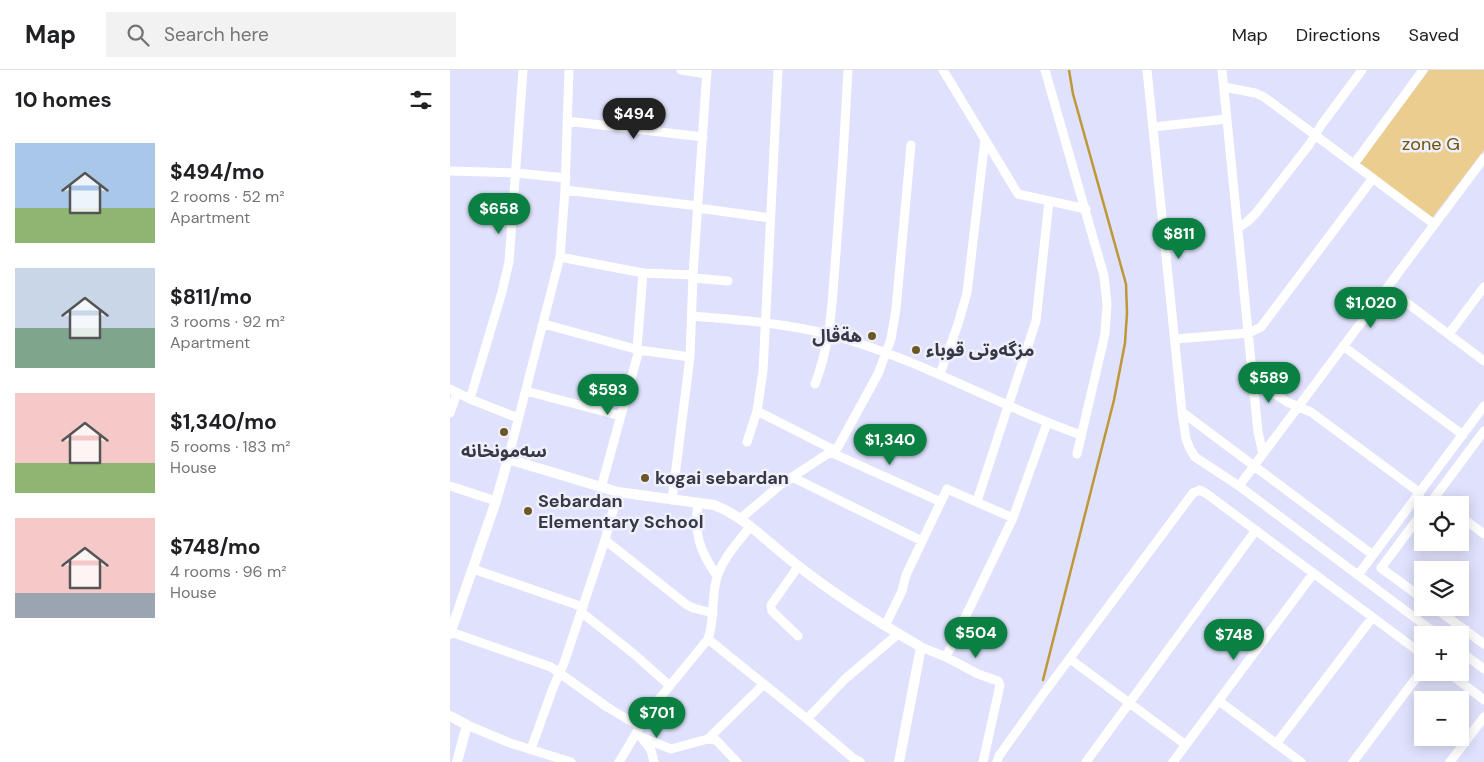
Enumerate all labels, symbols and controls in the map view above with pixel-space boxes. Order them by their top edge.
search box [106,12,456,57]
text: Map [25,19,76,50]
icon: search [124,21,152,49]
text: Search here [164,22,269,47]
text: Map [1232,23,1268,47]
text: Directions [1296,23,1381,47]
text: Saved [1409,23,1459,47]
text: 10 homes [15,86,112,114]
icon: filters [407,86,435,114]
pin: $494 [604,98,664,140]
text: $494 [614,103,654,124]
park label: zone G [1402,132,1460,156]
text: $494/mo [170,158,264,186]
icon: home [55,163,115,223]
text: 2 rooms · 52 m² [170,186,285,207]
pin: $658 [469,192,529,235]
text: $658 [479,198,519,219]
text: Apartment [170,207,250,228]
pin: $811 [1149,218,1209,260]
text: $811 [1163,223,1195,244]
text: $811/mo [170,283,252,311]
pin: $1,020 [1330,286,1412,329]
icon: home [55,288,115,348]
text: $1,020 [1345,292,1397,313]
text: 3 rooms · 92 m² [170,311,285,332]
place label: هةڤال [812,324,862,348]
marker: هةڤال [866,330,878,342]
text: Apartment [170,332,250,353]
place label: مزگەوتی قوباء [926,338,1035,362]
marker: مزگەوتی قوباء [910,344,922,356]
pin: $589 [1239,362,1299,404]
text: $589 [1249,367,1289,388]
pin: $593 [578,374,638,416]
text: $593 [589,379,627,400]
text: $1,340/mo [170,408,277,436]
icon: home [55,413,115,473]
pin: $1,340 [849,424,931,466]
marker: سەمونخانە [498,426,510,438]
text: $1,340 [865,429,915,450]
text: 5 rooms · 183 m² [170,436,291,457]
place label: سەمونخانە [461,439,547,463]
text: House [170,457,217,478]
place label: kogai sebardan [655,466,789,490]
marker: kogai sebardan [639,472,651,484]
place label: Sebardan Elementary School [538,489,704,534]
map controls [1414,496,1469,746]
button: locate [1414,496,1469,551]
marker: Sebardan Elementary School [522,505,534,517]
text: $748/mo [170,533,261,561]
icon: home [55,538,115,598]
text: 4 rooms · 96 m² [170,561,286,582]
button: layers [1414,561,1469,616]
text: House [170,582,217,603]
pin: $504 [946,616,1006,659]
pin: $748 [1204,618,1264,661]
text: $504 [955,622,997,643]
text: $748 [1215,624,1253,645]
button: + [1414,626,1469,681]
button: − [1414,691,1469,746]
pin: $701 [627,696,687,739]
text: $701 [639,702,675,723]

